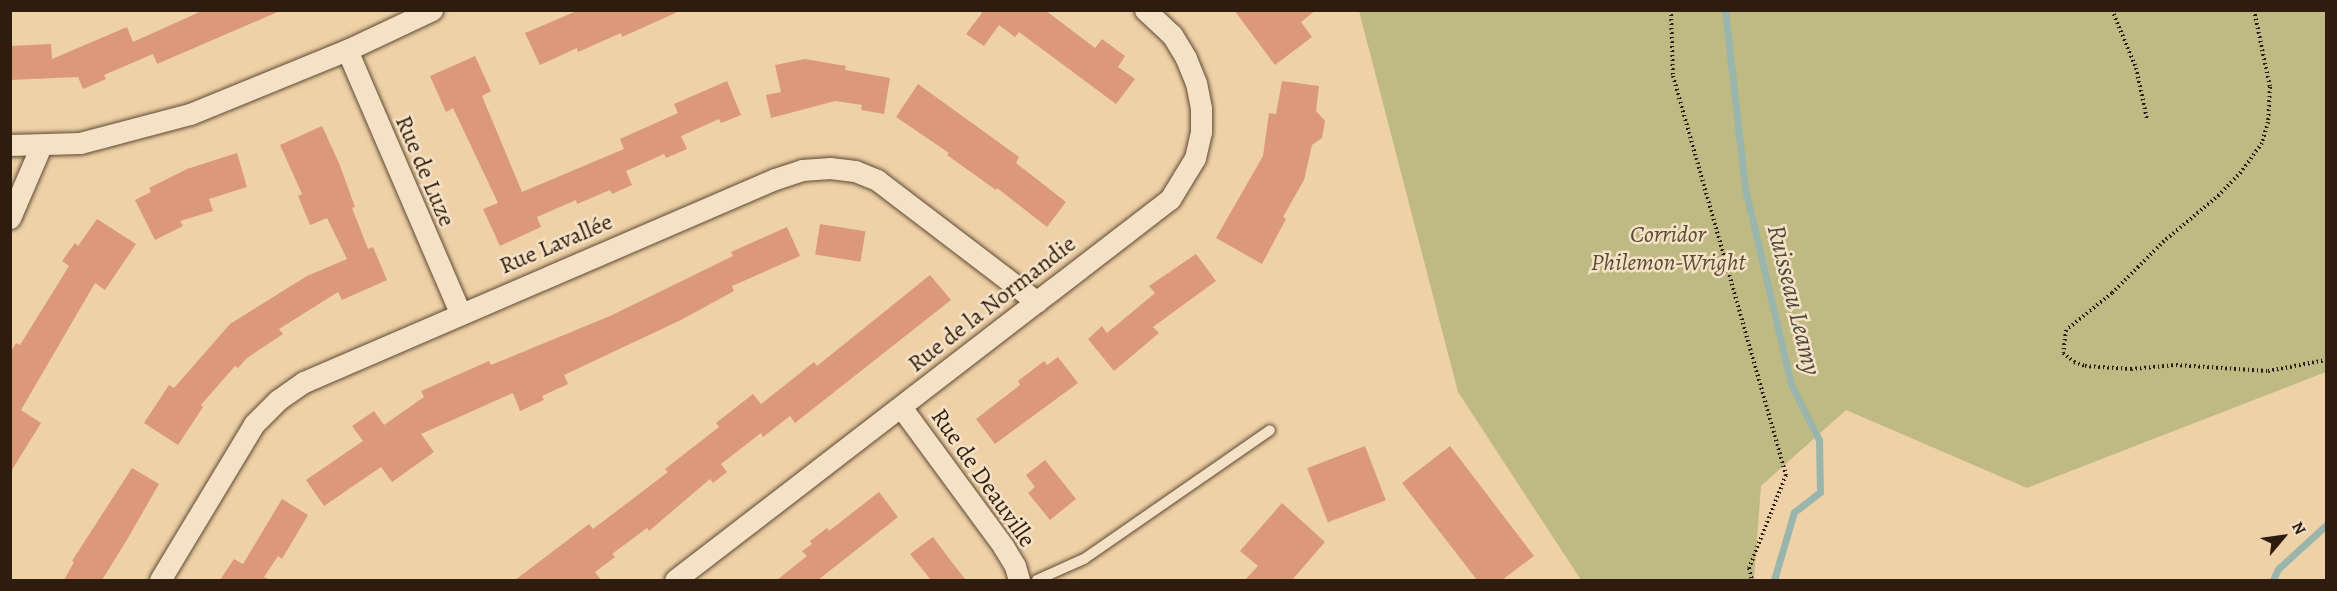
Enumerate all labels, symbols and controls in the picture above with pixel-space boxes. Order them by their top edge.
street label: Rue de Luze [389,111,461,231]
street label: Rue Lavallée [495,207,617,281]
park label: Corridor Philemon-Wright [1591,221,1745,277]
water label: Ruisseau Leamy [1760,222,1828,378]
street label: Rue de la Normandie [902,229,1082,379]
street label: Rue de Deauville [925,403,1041,553]
north arrow [2253,507,2313,567]
text: N [2286,518,2311,539]

